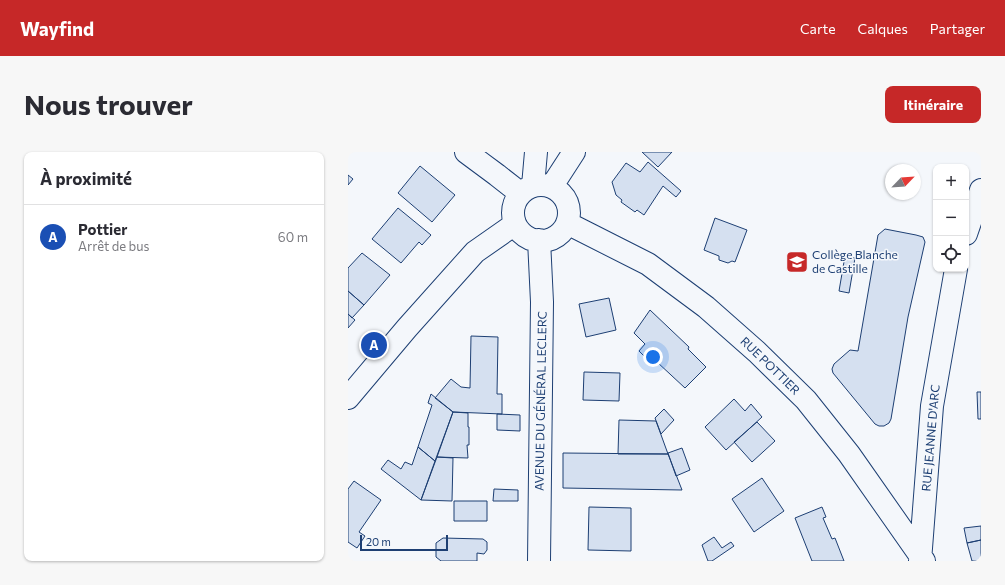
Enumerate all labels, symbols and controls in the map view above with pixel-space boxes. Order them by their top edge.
text: Wayfind [20,17,94,40]
text: Carte [800,20,836,37]
text: Calques [858,20,908,37]
text: Partager [930,20,985,37]
button: Itinéraire [885,86,981,123]
text: Nous trouver [24,87,193,121]
north arrow [885,164,921,200]
map controls [933,164,969,272]
button: + [933,164,969,200]
text: À proximité [40,168,132,189]
button: − [933,200,969,236]
text: Pottier [78,220,127,238]
text: A [48,229,58,245]
text: 60 m [278,229,308,245]
button: locate [933,236,969,272]
text: Arrêt de bus [78,238,149,254]
place label: Collège Blanche de Castille [812,247,898,275]
school or university icon: Collège Blanche de Castille [784,249,810,275]
street label: AVENUE DU GÉNÉRAL LECLERC [531,311,549,491]
pin: A [361,330,387,360]
street label: RUE POTTIER [738,334,803,397]
your location [643,347,663,367]
street label: RUE JEANNE D'ARC [918,384,943,492]
scale bar [360,533,448,552]
text: 20 m [366,535,391,548]

